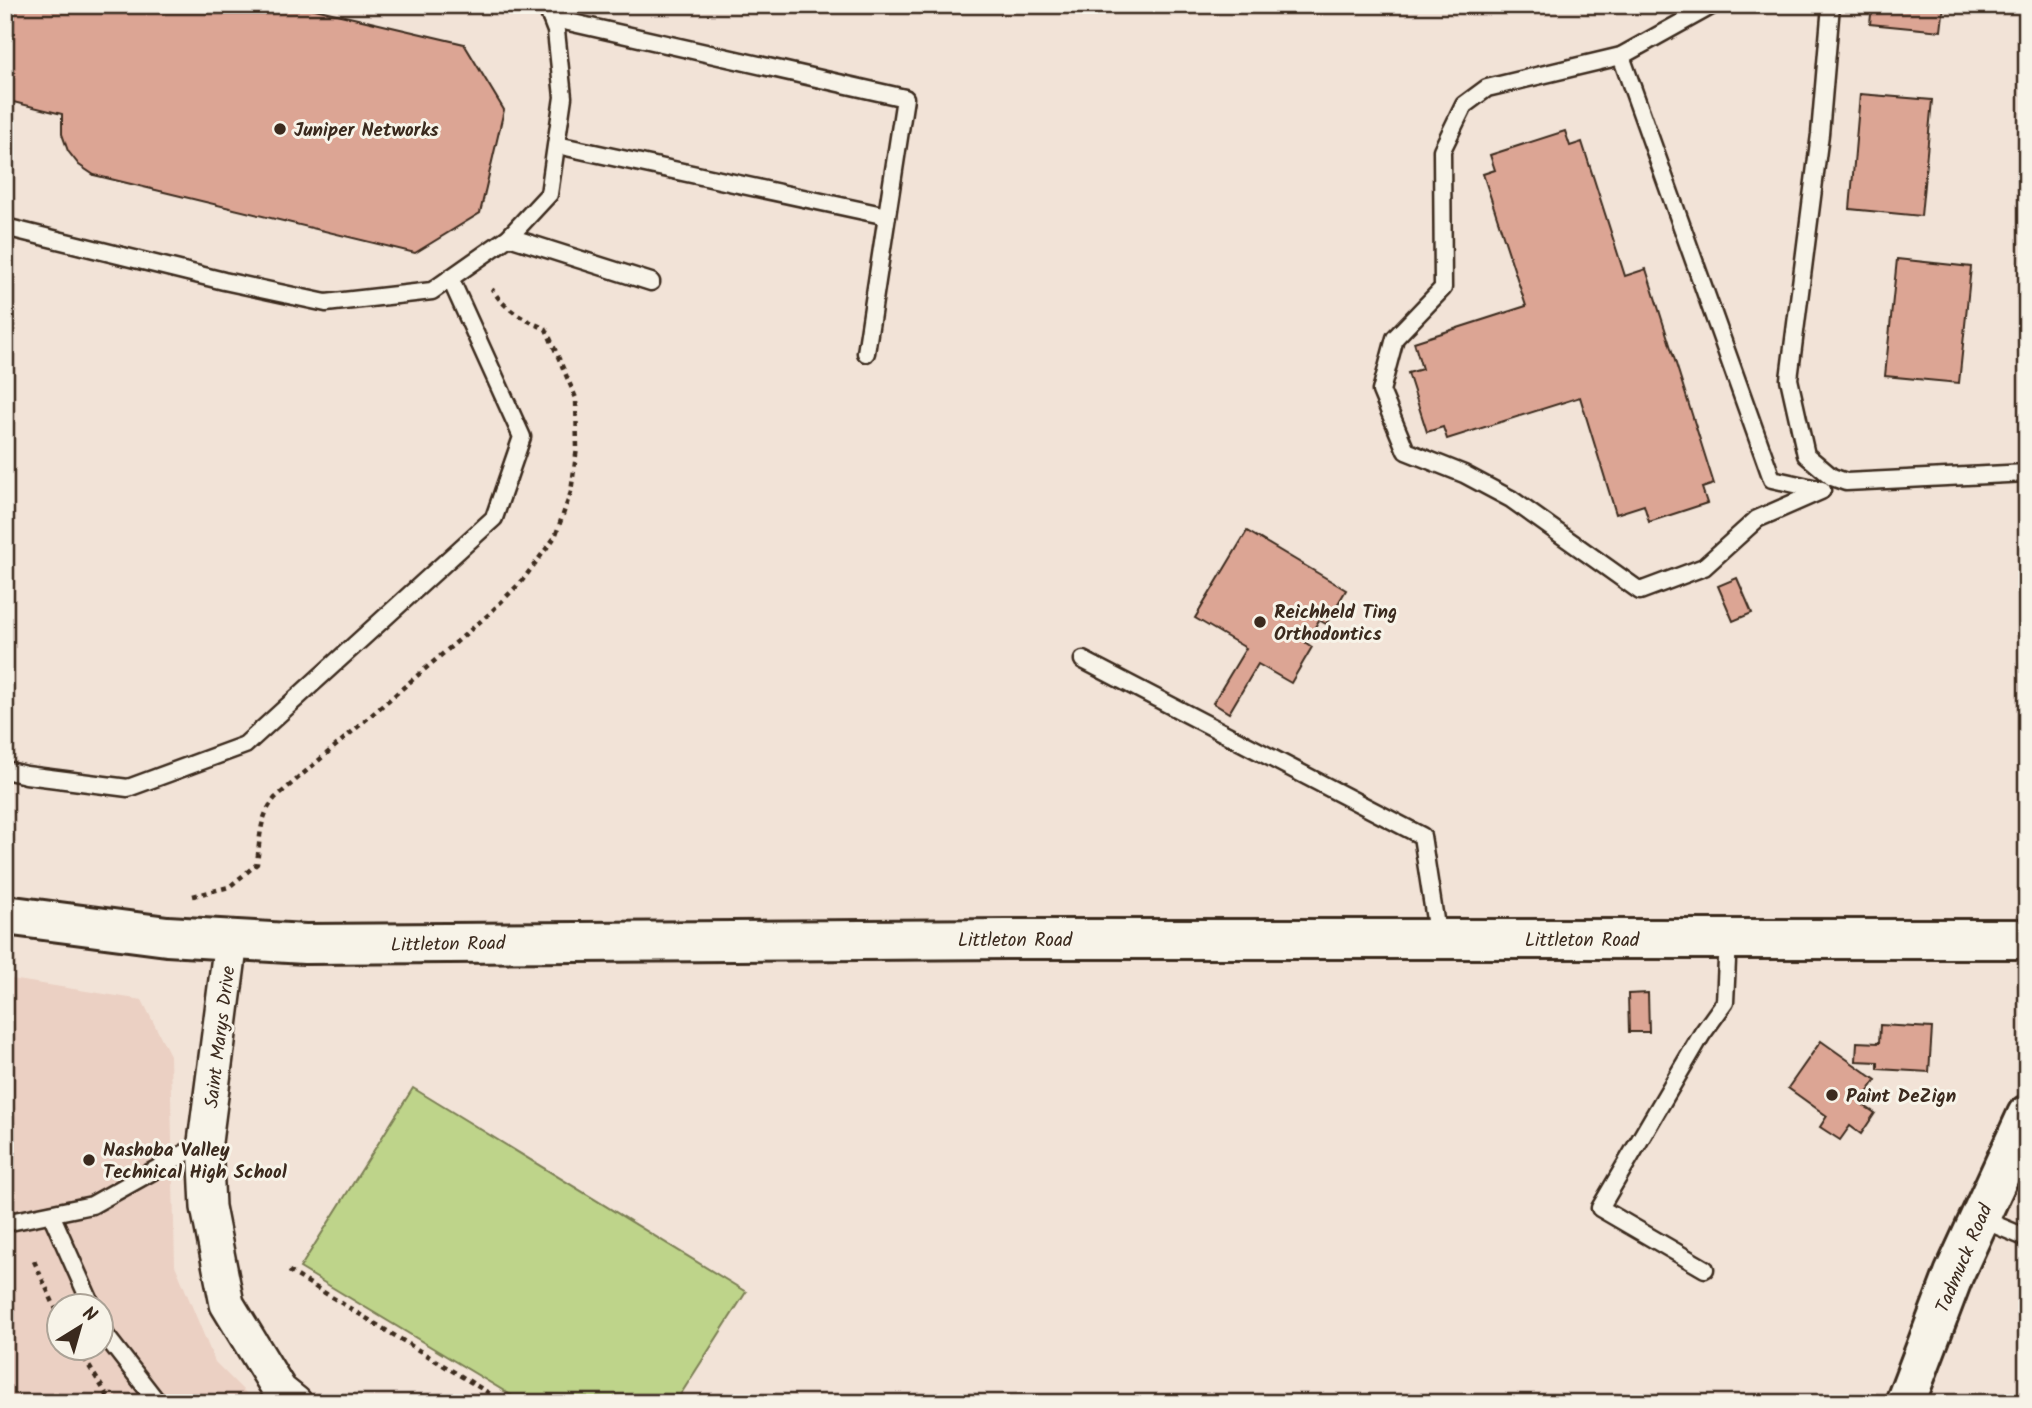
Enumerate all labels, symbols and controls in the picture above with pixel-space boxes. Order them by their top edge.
place label: Juniper Networks [294,116,439,146]
marker: Juniper Networks [272,121,288,137]
place label: Reichheld Ting Orthodontics [1274,598,1397,650]
marker: Reichheld Ting Orthodontics [1252,614,1268,630]
street label: Littleton Road [958,926,1073,956]
street label: Littleton Road [1525,926,1640,956]
street label: Littleton Road [390,929,506,961]
street label: Saint Marys Drive [197,964,245,1110]
place label: Paint DeZign [1846,1082,1956,1112]
marker: Paint DeZign [1824,1087,1840,1103]
place label: Nashoba Valley Technical High School [103,1136,288,1188]
marker: Nashoba Valley Technical High School [81,1152,97,1168]
street label: Tadmuck Road [1928,1199,2001,1318]
north arrow [46,1292,116,1362]
text: N [75,1299,103,1331]

